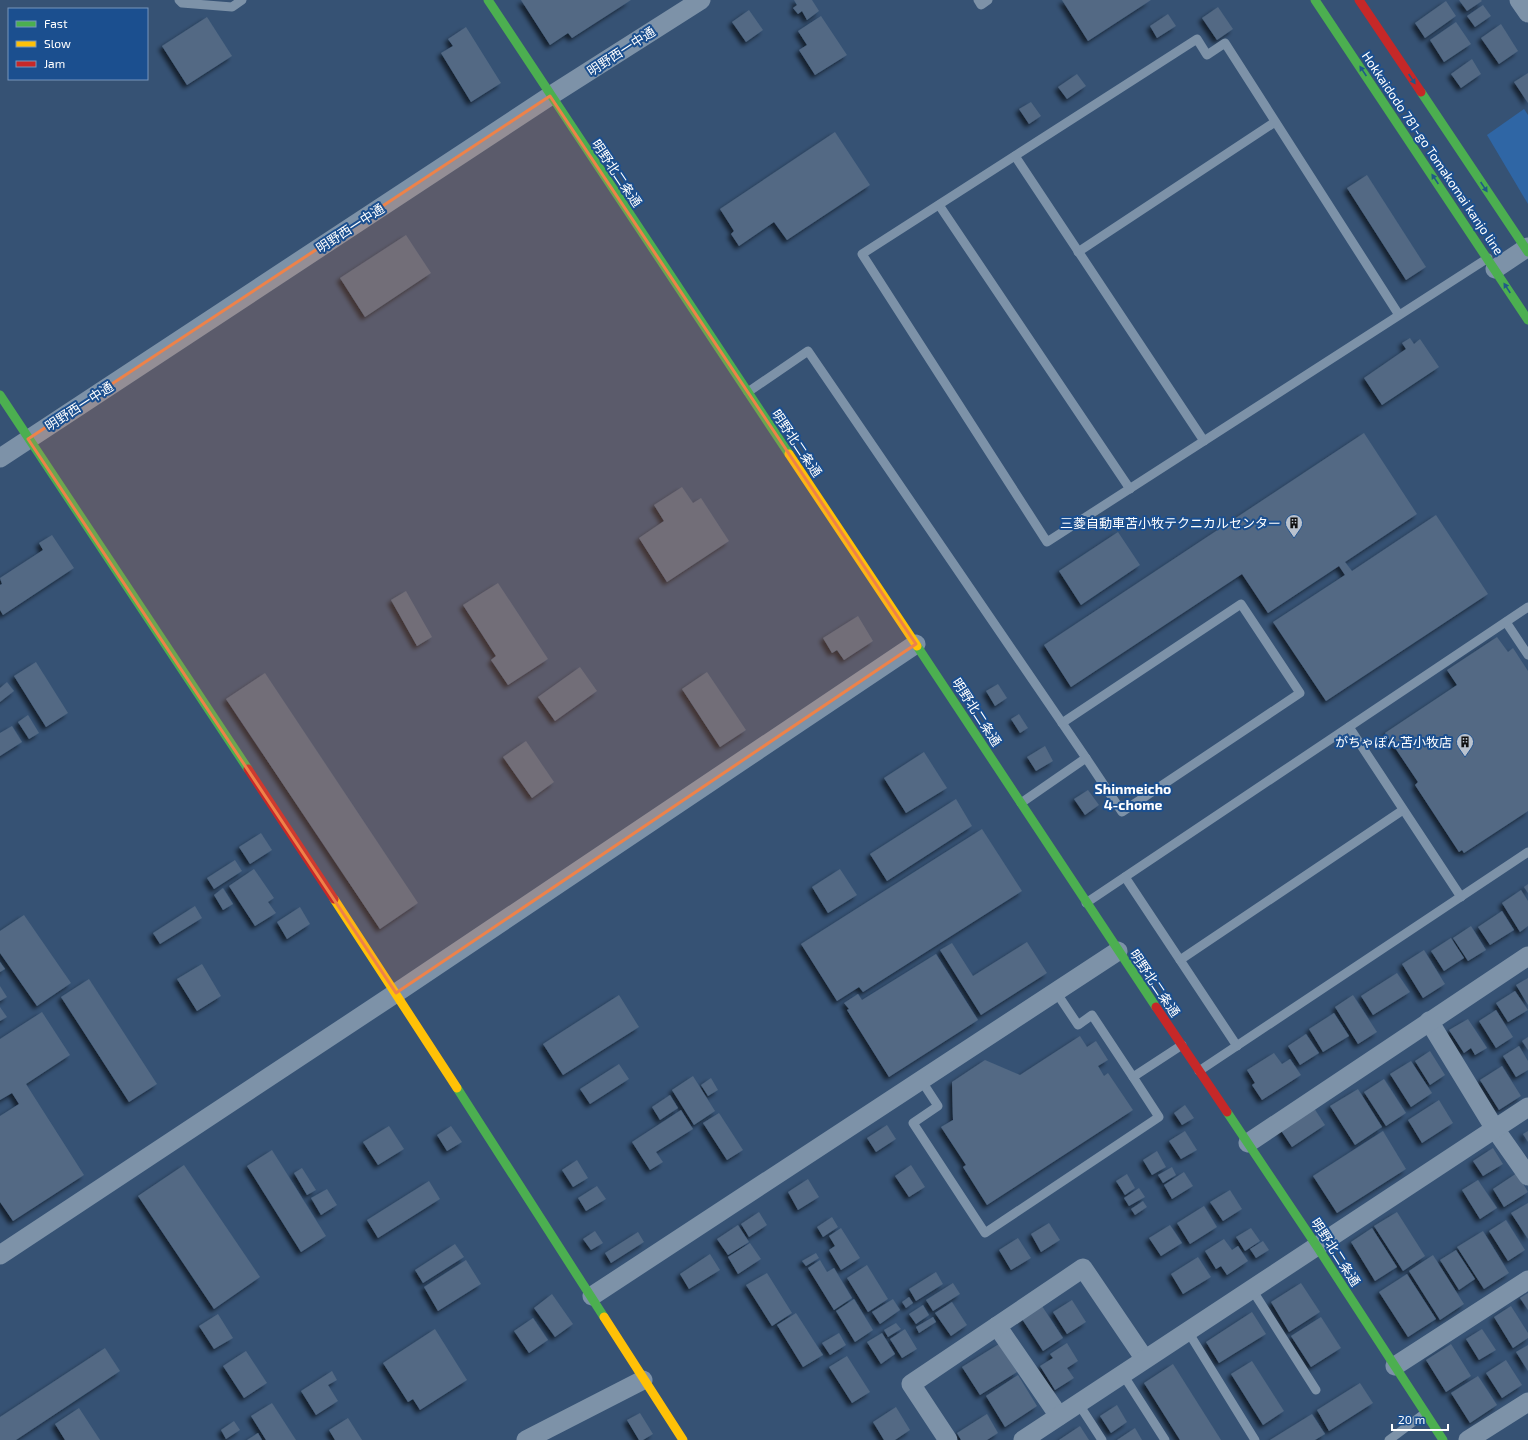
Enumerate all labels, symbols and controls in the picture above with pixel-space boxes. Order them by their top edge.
legend [8,8,148,80]
text: Fast [44,16,68,30]
street label: 明野西一中通 [584,23,658,79]
text: Slow [44,36,71,50]
street label: Hokkaidodo 781-go Tomakomai kanjo line [1359,48,1507,258]
text: Jam [44,56,65,70]
one-way arrow [1359,65,1366,77]
one-way arrow [1408,74,1416,84]
street label: 明野北二条通 [589,136,645,210]
one-way arrow [1431,174,1439,184]
one-way arrow [1480,182,1488,192]
street label: 明野西一中通 [313,200,387,256]
one-way arrow [1503,282,1510,293]
street label: 明野西一中通 [42,378,116,434]
street label: 明野北二条通 [769,406,825,480]
building icon: 三菱自動車苫小牧テクニカルセンター [1284,513,1304,538]
place label: 三菱自動車苫小牧テクニカルセンター [1060,515,1281,531]
street label: 明野北二条通 [949,675,1005,749]
building icon: がちゃぽん苫小牧店 [1455,732,1475,757]
place label: がちゃぽん苫小牧店 [1335,734,1452,750]
district label: Shinmeicho 4-chome [1095,780,1171,813]
street label: 明野北二条通 [1127,946,1183,1020]
street label: 明野北二条通 [1308,1215,1364,1289]
scale bar [1392,1406,1448,1432]
text: 20 m [1398,1412,1425,1426]

